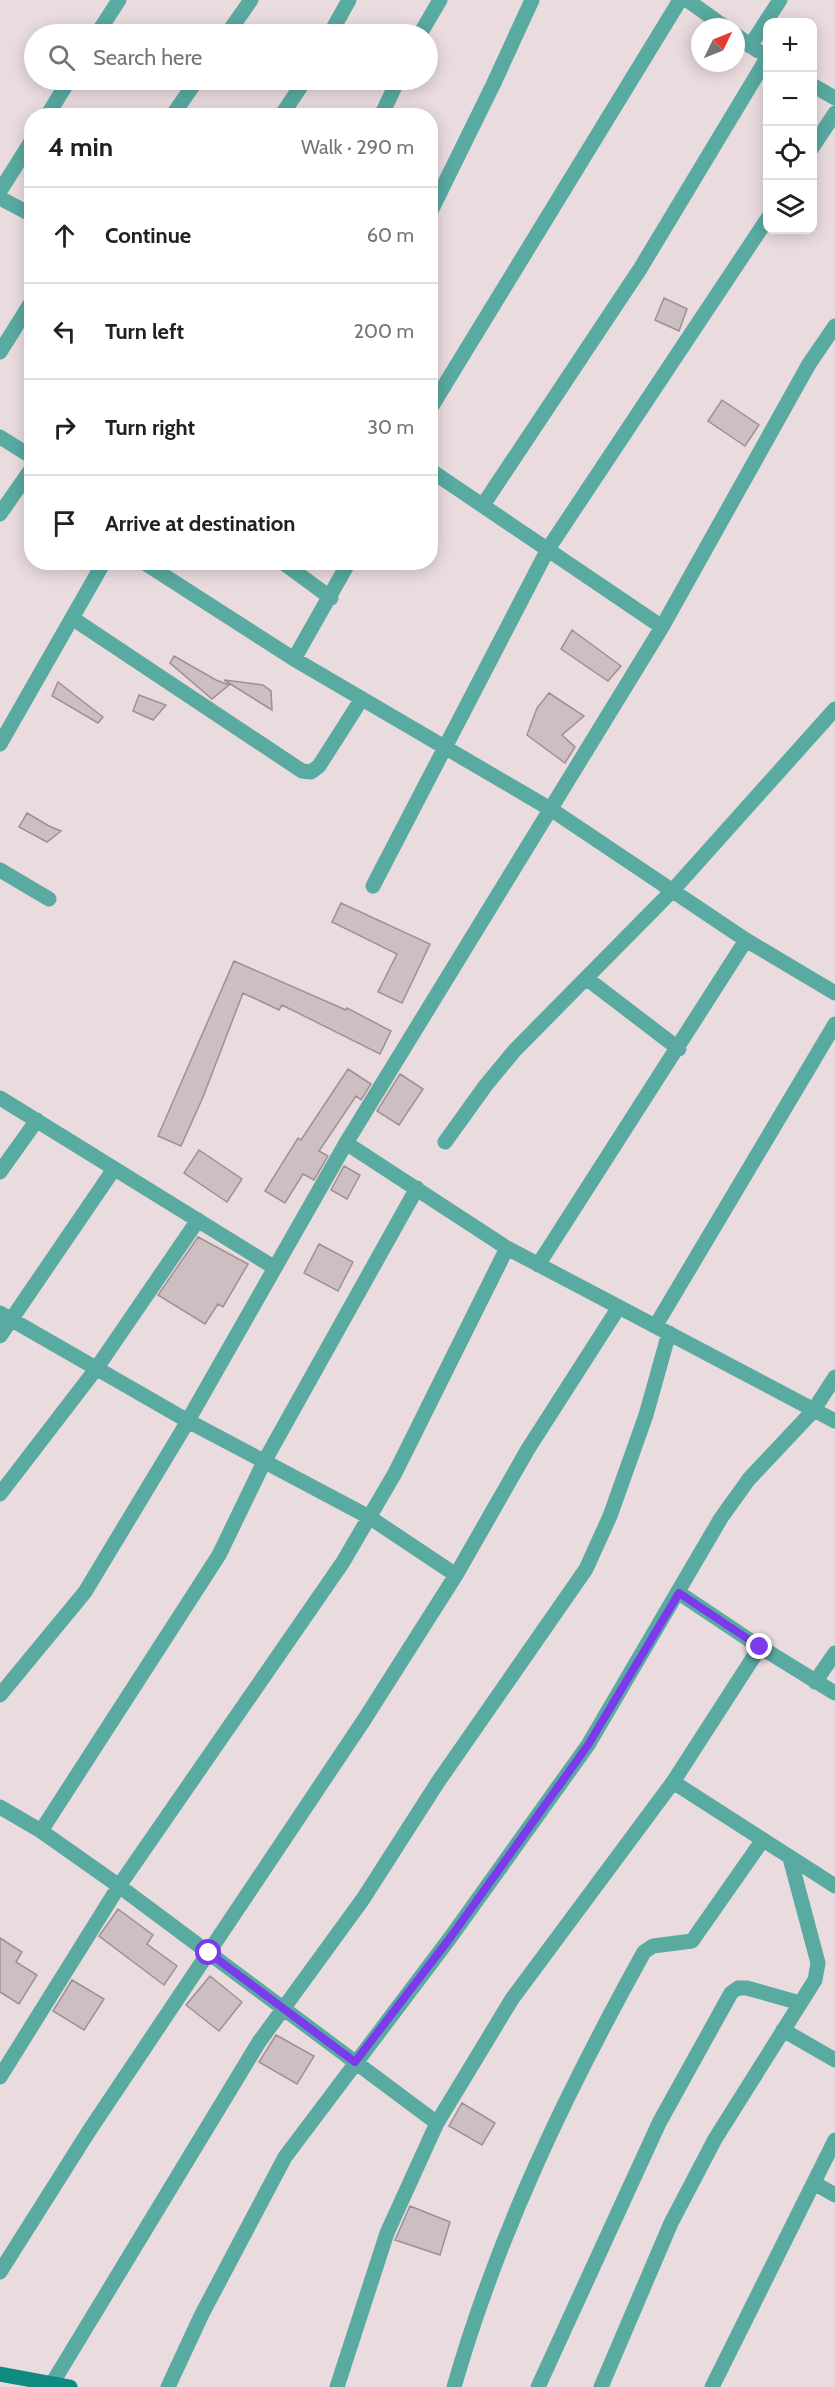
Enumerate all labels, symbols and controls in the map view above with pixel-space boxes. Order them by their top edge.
north arrow [691,18,745,72]
map controls [763,18,817,234]
button: + [763,18,817,72]
search box [24,24,438,90]
icon: search [45,41,78,74]
text: Search here [93,44,202,71]
button: − [763,72,817,126]
button: locate [763,126,817,180]
text: 4 min [48,131,113,163]
text: Walk · 290 m [301,135,414,159]
button: layers [763,180,817,234]
icon: ahead [48,219,81,252]
text: Continue [105,222,191,249]
text: 60 m [367,223,414,247]
icon: left [48,315,81,348]
text: Turn left [105,318,184,345]
text: 200 m [354,319,414,343]
icon: right [48,411,81,444]
text: Turn right [105,414,195,441]
text: 30 m [367,415,414,439]
icon: arrive [48,507,81,540]
text: Arrive at destination [105,510,295,537]
route end [746,1633,772,1659]
route start [195,1939,221,1965]

